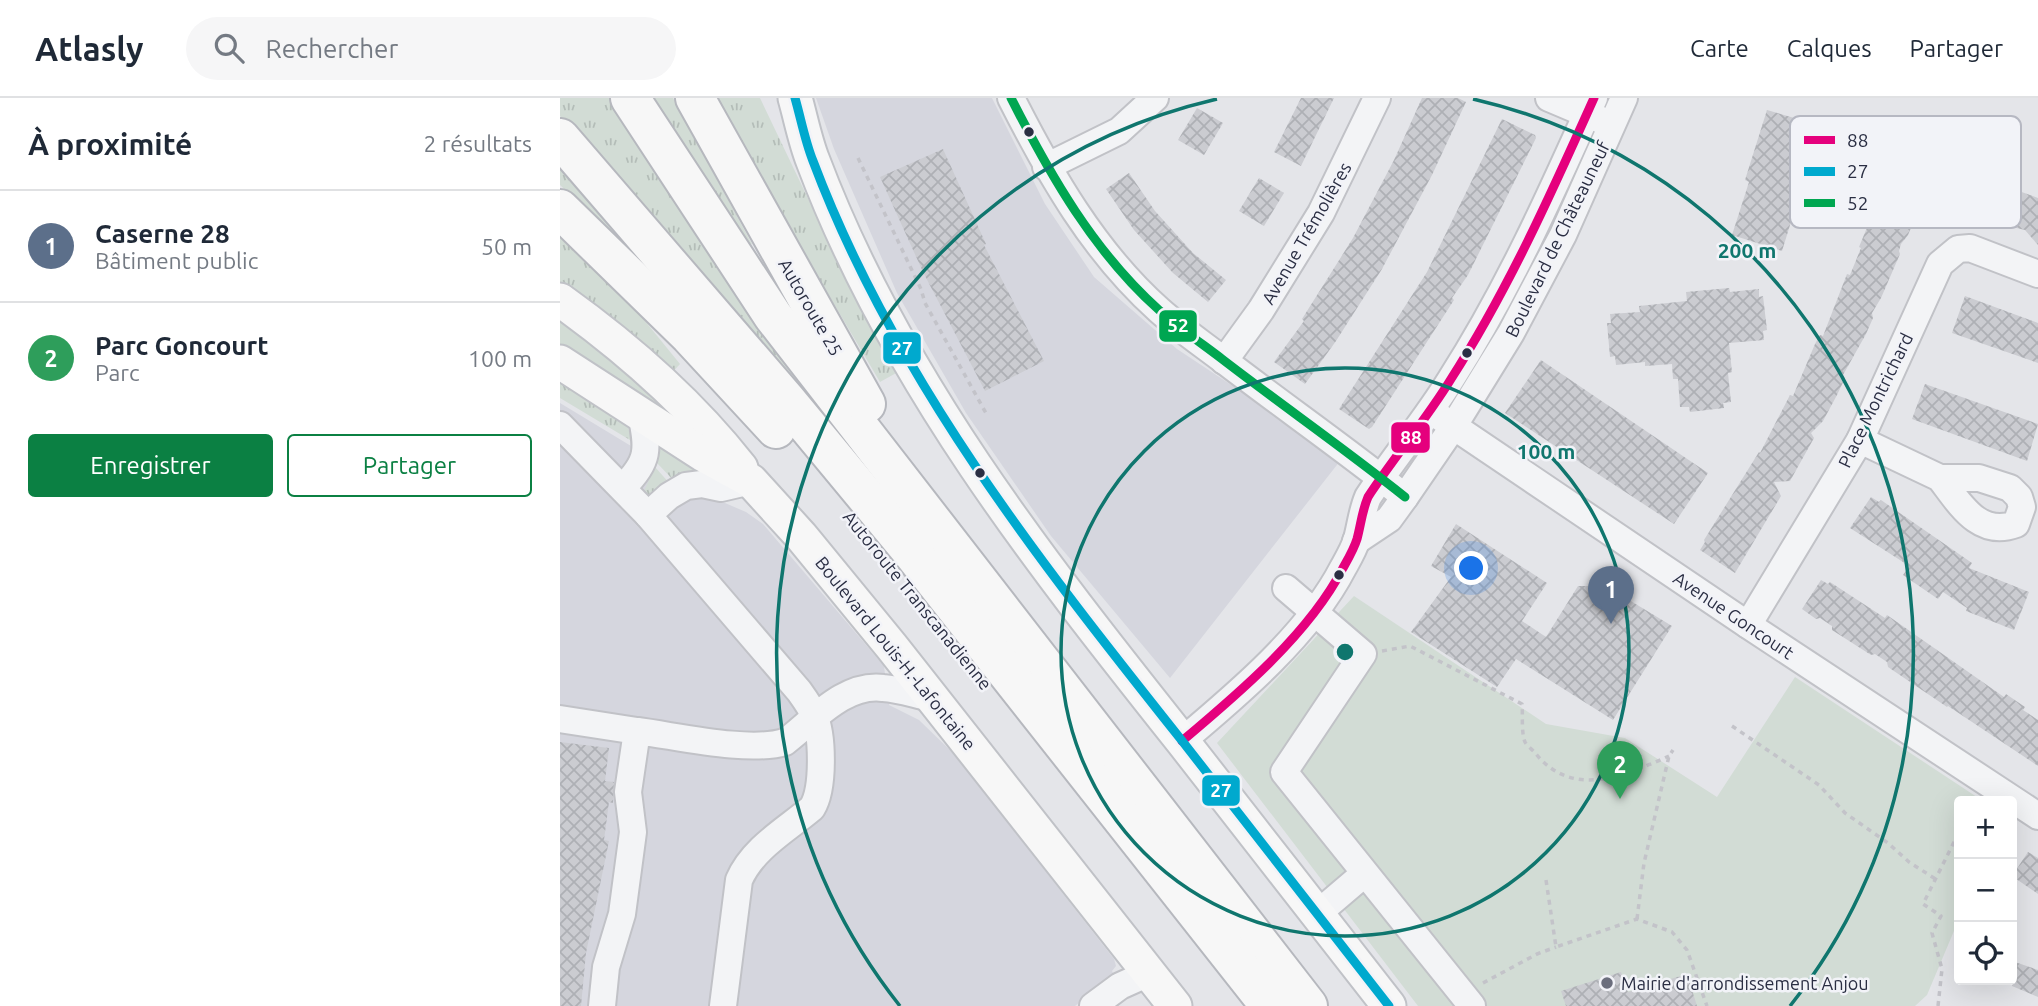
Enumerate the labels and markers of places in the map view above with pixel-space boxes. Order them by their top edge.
unlabelled marker [1022,125,1036,139]
unlabelled marker [1460,346,1474,360]
unlabelled marker [973,466,987,480]
pin: 1 [1588,566,1634,624]
unlabelled marker [1332,568,1346,582]
centre of rings [1333,640,1357,664]
pin: 2 [1597,741,1643,799]
place label: Mairie d'arrondissement Anjou [1621,973,1869,993]
marker: Mairie d'arrondissement Anjou [1599,975,1615,991]

